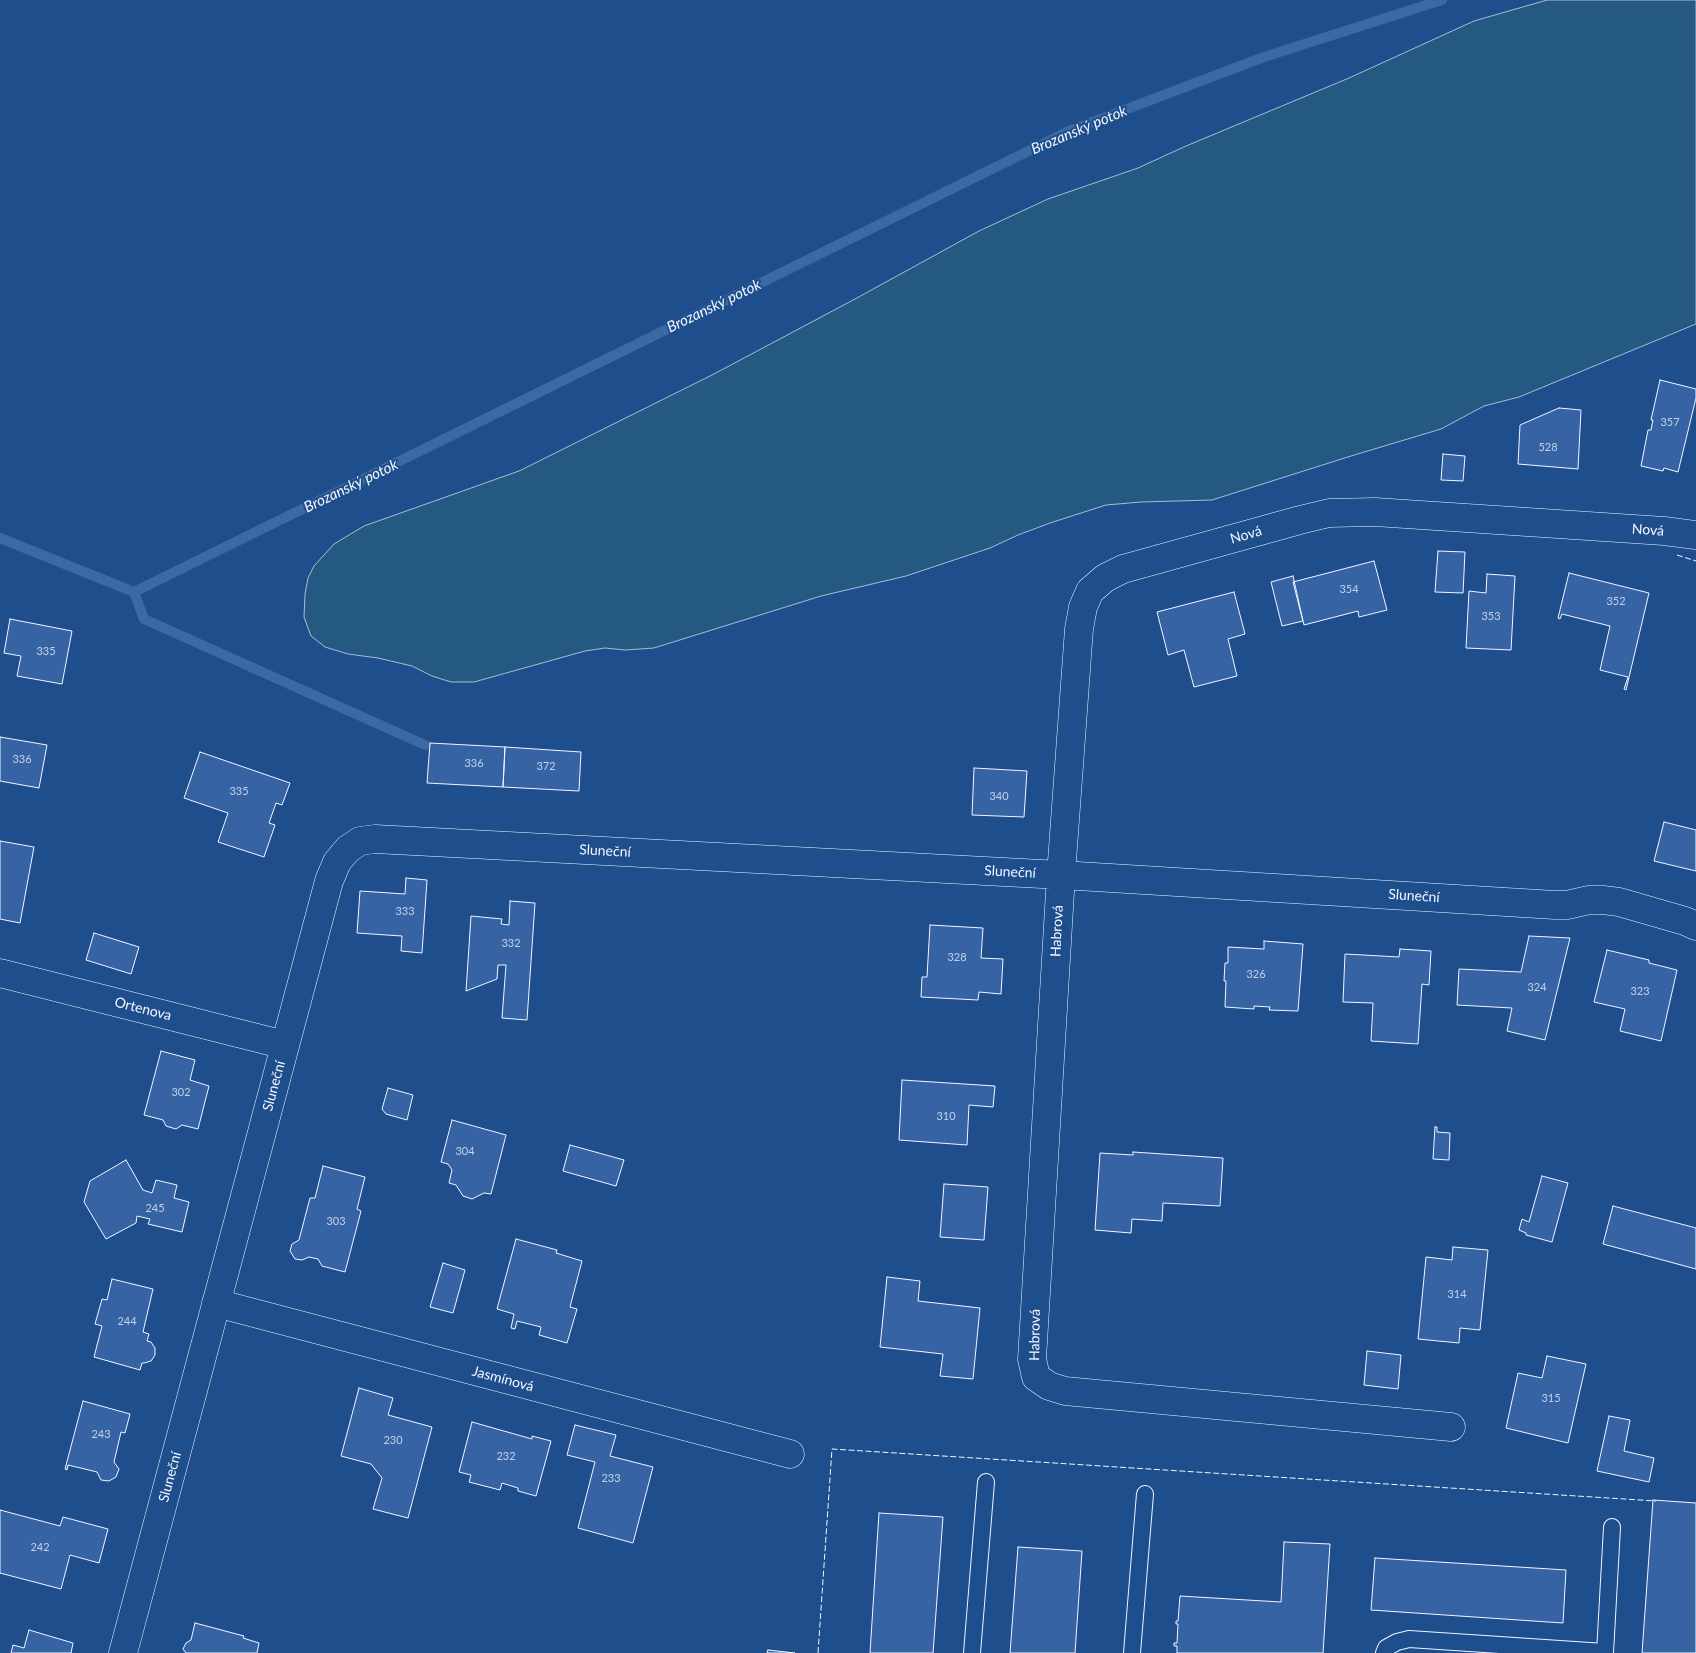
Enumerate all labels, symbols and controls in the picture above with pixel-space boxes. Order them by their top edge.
water label: Brozanský potok [1028,102,1130,158]
water label: Brozanský potok [664,275,764,337]
house number: 357 [1660,415,1680,429]
house number: 528 [1538,440,1558,454]
water label: Brozanský potok [301,455,401,517]
street label: Nová [1631,520,1665,540]
street label: Nová [1228,522,1264,548]
house number: 354 [1339,582,1359,596]
house number: 352 [1606,594,1626,608]
house number: 353 [1481,609,1501,623]
house number: 335 [36,644,56,658]
house number: 336 [12,752,32,766]
house number: 336 [464,756,484,770]
house number: 372 [536,759,556,773]
house number: 335 [229,784,249,798]
house number: 340 [989,789,1009,803]
street label: Sluneční [579,841,631,861]
street label: Sluneční [984,862,1036,882]
street label: Sluneční [1388,886,1440,906]
house number: 333 [395,904,415,918]
street label: Habrová [1047,905,1067,957]
house number: 332 [501,936,521,950]
house number: 328 [947,950,967,964]
house number: 326 [1246,967,1266,981]
house number: 324 [1527,980,1547,994]
house number: 323 [1630,984,1650,998]
street label: Ortenova [113,994,173,1024]
street label: Sluneční [259,1059,289,1113]
house number: 302 [171,1085,191,1099]
house number: 310 [936,1109,956,1123]
house number: 304 [455,1144,475,1158]
house number: 245 [145,1201,165,1215]
house number: 303 [326,1214,346,1228]
house number: 314 [1447,1287,1467,1301]
street label: Habrová [1026,1309,1044,1361]
house number: 244 [117,1314,137,1328]
street label: Jasmínová [470,1363,536,1395]
house number: 315 [1541,1391,1561,1405]
house number: 243 [91,1427,111,1441]
house number: 230 [383,1433,403,1447]
house number: 232 [496,1449,516,1463]
street label: Sluneční [155,1450,185,1504]
house number: 233 [601,1471,621,1485]
house number: 242 [30,1540,50,1554]

